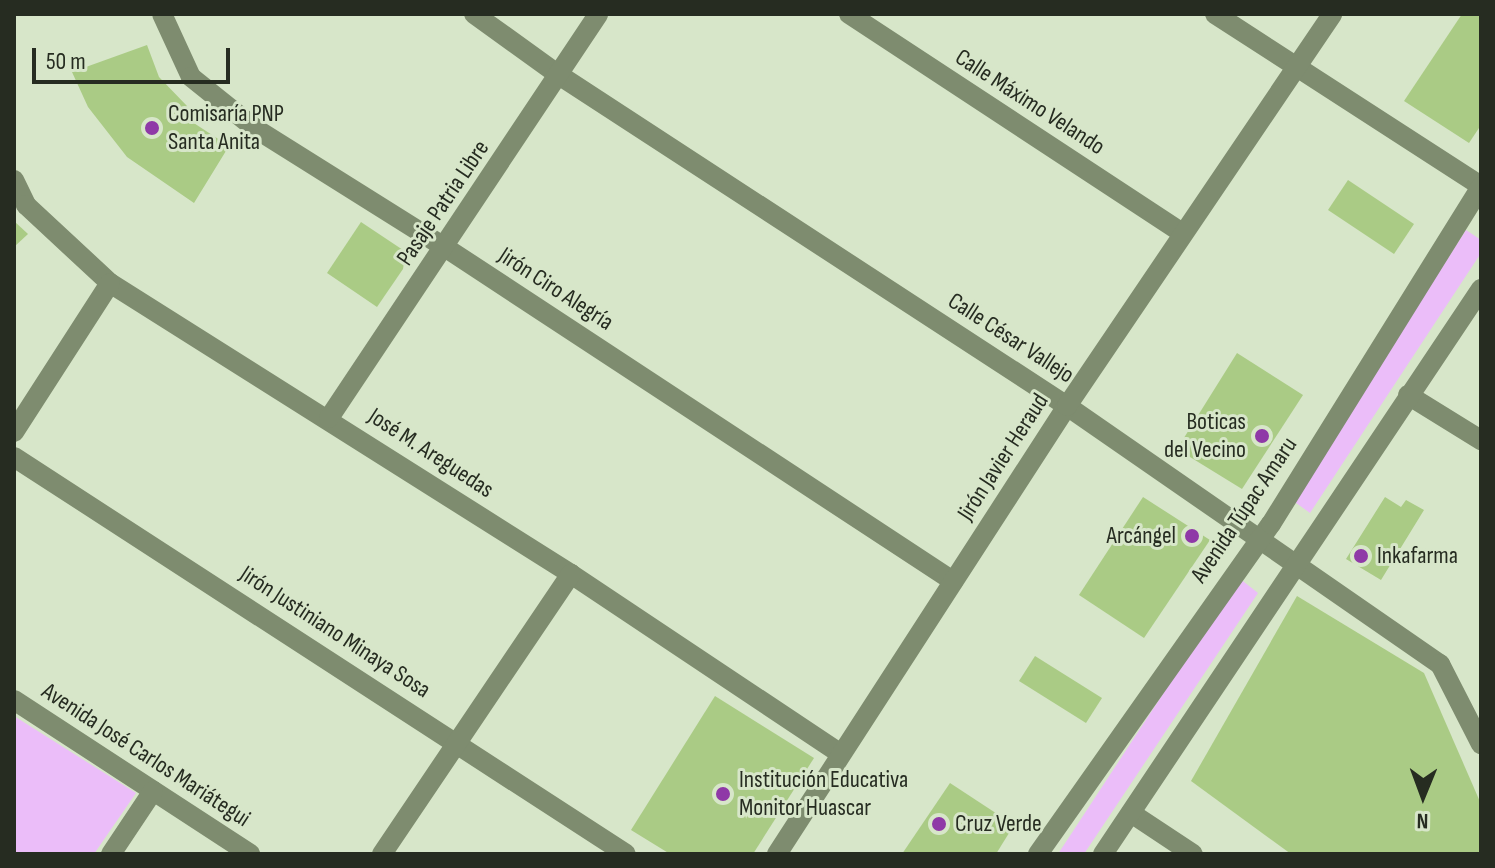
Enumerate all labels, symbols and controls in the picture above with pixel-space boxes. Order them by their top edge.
scale bar [36,32,234,82]
street label: Calle Máximo Velando [950,43,1110,161]
text: 50 m [46,47,86,76]
place label: Comisaría PNP Santa Anita [168,100,284,156]
marker: Comisaría PNP Santa Anita [143,119,161,137]
street label: Pasaje Patria Libre [391,135,495,271]
street label: Jirón Ciro Alegría [493,241,619,337]
street label: Calle César Vallejo [943,287,1079,389]
street label: Jirón Javier Heraud [951,388,1055,526]
street label: José M. Areguedas [363,402,499,504]
place label: Boticas del Vecino [1164,408,1246,464]
marker: Boticas del Vecino [1253,427,1271,445]
street label: Avenida Túpac Amaru [1185,432,1303,588]
place label: Arcángel [1106,522,1176,550]
marker: Arcángel [1183,527,1201,545]
place label: Inkafarma [1377,542,1458,570]
marker: Inkafarma [1352,547,1370,565]
street label: Jirón Justiniano Minaya Sosa [234,560,436,704]
street label: Avenida José Carlos Mariátegui [36,677,256,833]
north arrow [1383,756,1463,836]
place label: Institución Educativa Monitor Huascar [739,766,908,822]
marker: Institución Educativa Monitor Huascar [714,785,732,803]
text: N [1416,807,1429,834]
place label: Cruz Verde [955,810,1042,838]
marker: Cruz Verde [930,815,948,833]

